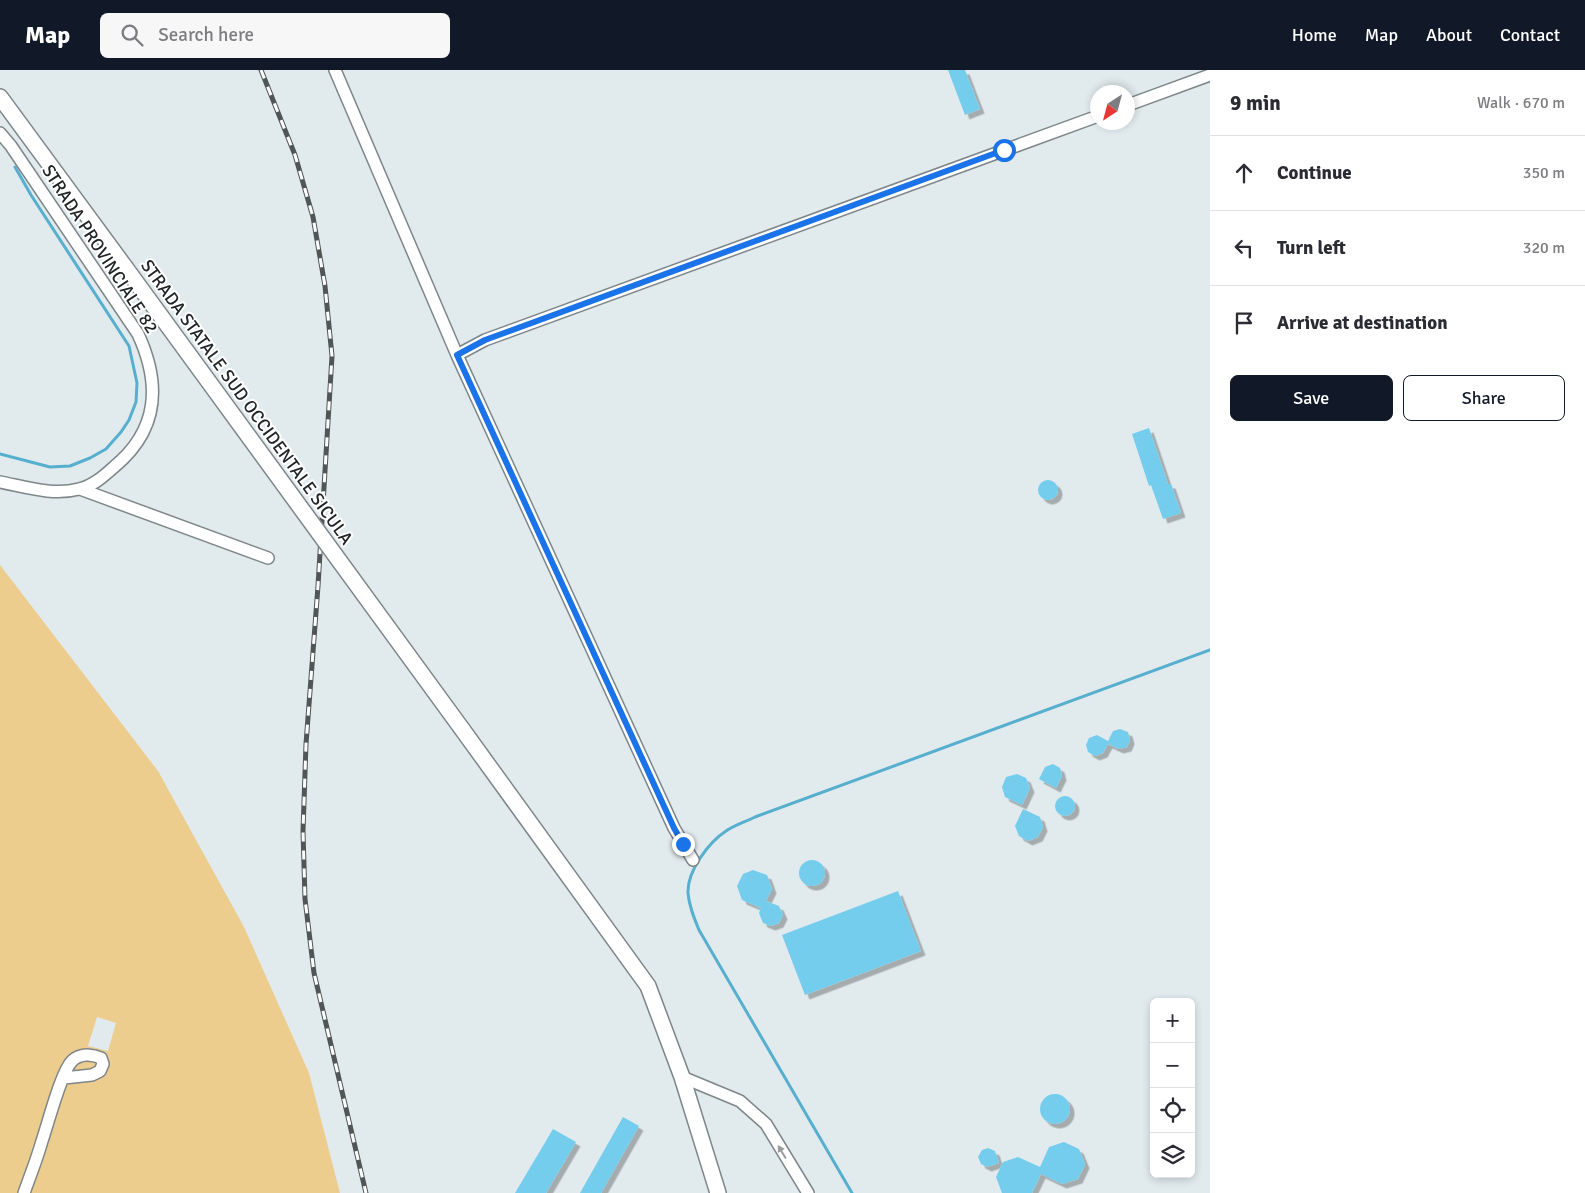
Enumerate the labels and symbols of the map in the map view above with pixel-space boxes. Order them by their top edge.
north arrow [1090,85,1135,130]
route start [993,139,1016,162]
street label: STRADA PROVINCIALE 82 [37,160,163,338]
street label: STRADA STATALE SUD OCCIDENTALE SICULA [136,255,358,549]
route end [672,833,695,856]
one-way arrow [778,1145,787,1158]

